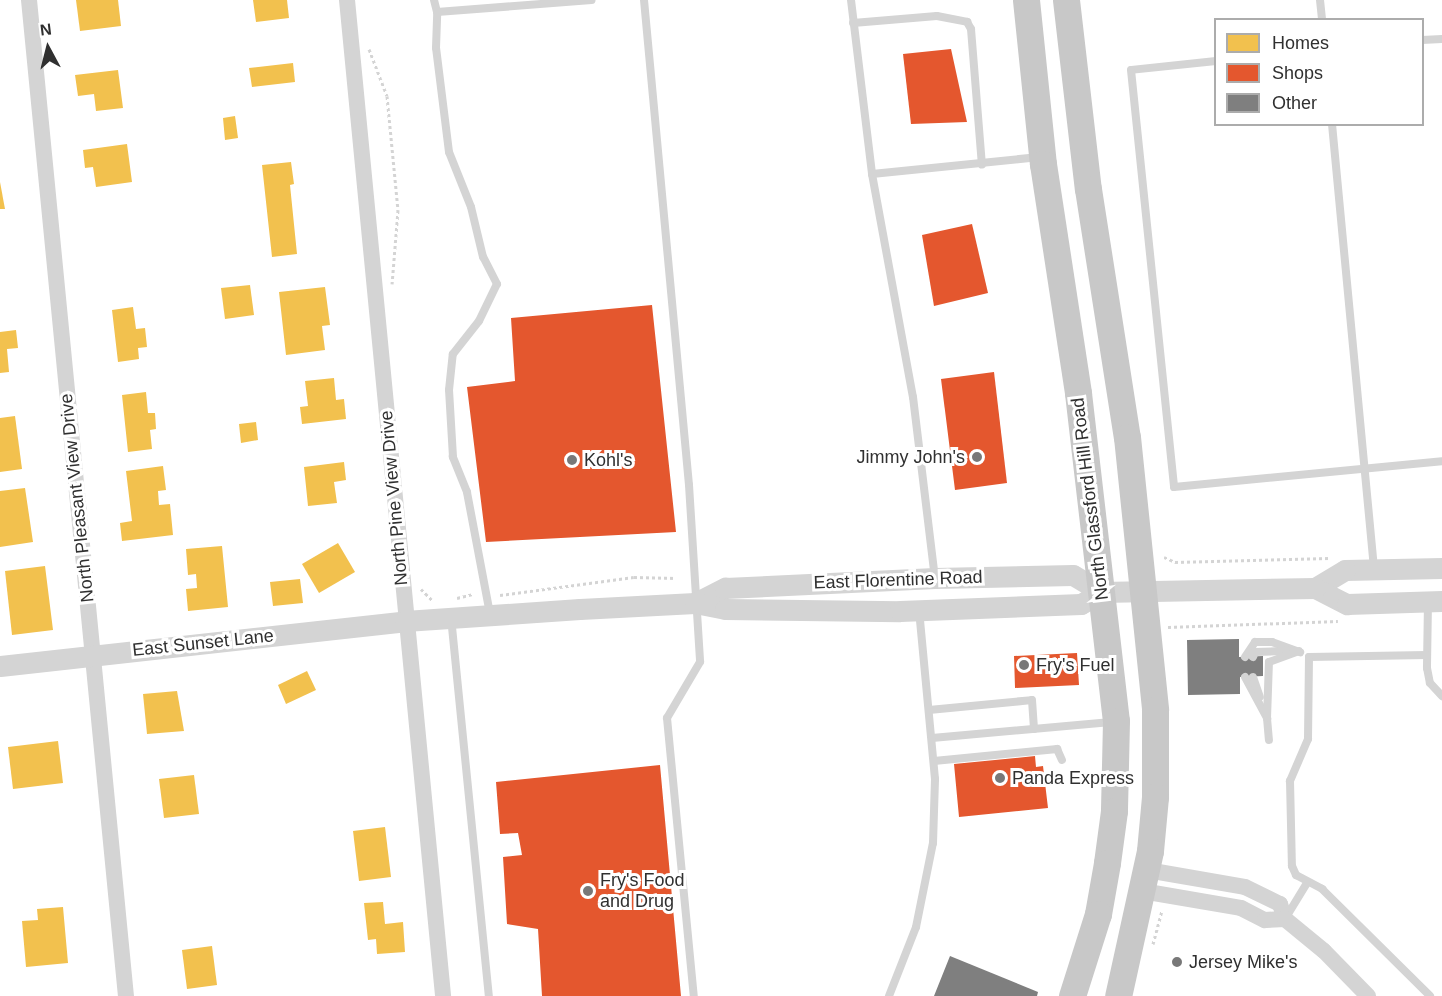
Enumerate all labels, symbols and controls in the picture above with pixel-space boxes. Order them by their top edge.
north arrow [18,18,78,78]
legend [1214,18,1424,126]
text: N [39,20,53,39]
text: Homes [1272,33,1329,53]
text: Shops [1272,63,1323,83]
text: Other [1272,93,1317,113]
street label: North Pleasant View Drive [55,393,99,603]
street label: North Glassford Hill Road [1067,396,1113,602]
street label: North Pine View Drive [376,410,412,586]
place label: Jimmy John's [857,446,965,468]
place label: Kohl's [584,449,632,471]
marker: Jimmy John's [970,450,984,464]
marker: Kohl's [565,453,579,467]
street label: East Florentine Road [813,566,983,594]
street label: East Sunset Lane [131,625,275,661]
place label: Fry's Fuel [1036,654,1114,676]
marker: Fry's Fuel [1017,658,1031,672]
place label: Panda Express [1012,767,1134,789]
marker: Panda Express [993,771,1007,785]
place label: Fry's Food and Drug [600,870,684,912]
marker: Fry's Food and Drug [581,884,595,898]
place label: Jersey Mike's [1189,951,1297,973]
marker: Jersey Mike's [1170,955,1184,969]

